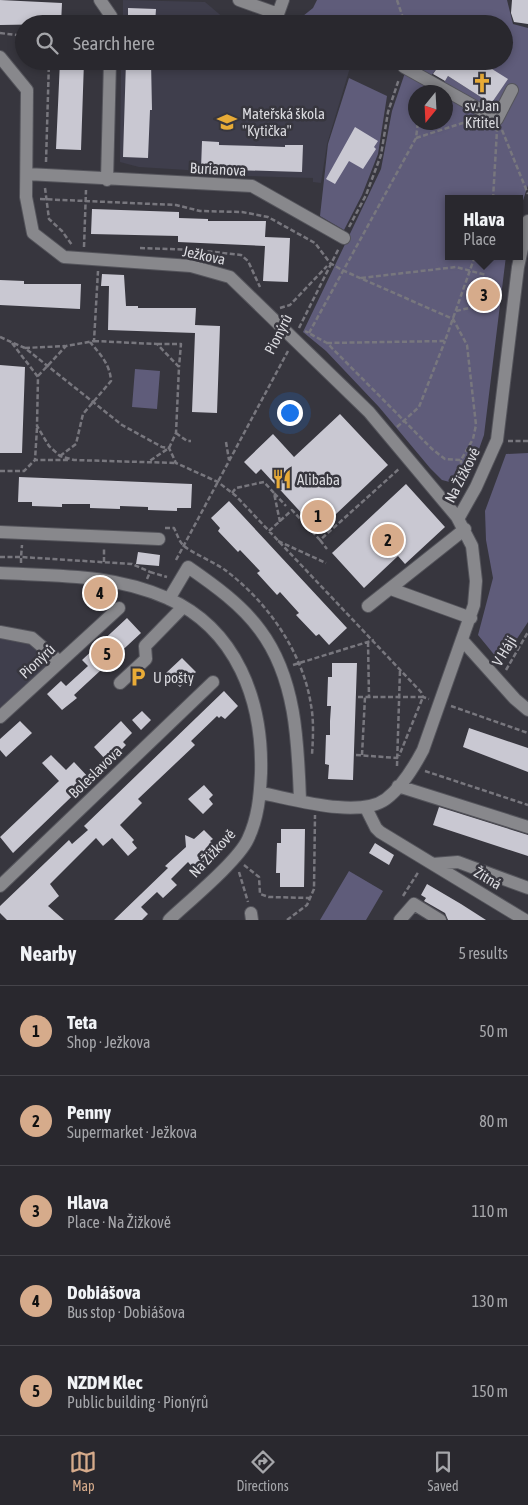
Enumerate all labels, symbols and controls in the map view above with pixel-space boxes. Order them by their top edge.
search box [15,15,513,70]
icon: search [33,29,61,57]
text: Search here [73,32,155,54]
church icon: sv. Jan Křtitel [471,72,493,94]
north arrow [408,85,453,130]
place label: sv. Jan Křtitel [465,97,499,131]
place label: Mateřská škola "Kytička" [242,105,325,139]
school or university icon: Mateřská škola "Kytička" [216,111,238,133]
street label: Burianova [189,159,247,179]
popup [445,195,523,260]
text: Hlava [463,208,505,230]
text: Place [463,230,496,248]
street label: Ježkova [181,242,227,268]
pin: 3 [468,276,500,314]
street label: Pionýrů [261,311,295,357]
your location [277,400,303,426]
street label: Na Žižkově [441,444,483,505]
restaurant icon: Alibaba [271,468,293,490]
place label: Alibaba [297,471,340,488]
pin: 1 [302,497,334,535]
pin: 2 [372,521,404,559]
pin: 4 [84,574,116,612]
street label: V Háji [488,633,520,669]
pin: 5 [91,635,123,673]
street label: Pionýrů [16,640,58,682]
parking icon: U pošty [127,666,149,688]
place label: U pošty [153,669,194,686]
street label: Boleslavova [65,743,125,801]
street label: Na Žižkově [185,825,239,881]
street label: Žitná [471,863,505,893]
text: Nearby [20,941,76,965]
text: 5 results [458,944,508,962]
text: Teta [67,1011,97,1033]
text: 1 [32,1022,40,1040]
text: 50 m [479,1022,508,1040]
text: Shop · Ježkova [67,1033,151,1051]
text: Penny [67,1101,111,1123]
text: 2 [32,1112,40,1130]
text: 80 m [479,1112,508,1130]
text: Supermarket · Ježkova [67,1123,197,1141]
text: Hlava [67,1191,108,1213]
text: 3 [32,1202,40,1220]
text: 110 m [472,1202,508,1220]
text: Place · Na Žižkově [67,1213,171,1231]
text: Dobiášova [67,1281,141,1303]
text: 4 [32,1292,40,1310]
text: 130 m [472,1292,508,1310]
text: Bus stop · Dobiášova [67,1303,185,1321]
text: NZDM Klec [67,1371,142,1393]
text: 5 [32,1382,40,1400]
text: 150 m [472,1382,508,1400]
text: Public building · Pionýrů [67,1393,209,1411]
tab: Map [69,1448,97,1494]
tab: Directions [236,1448,289,1494]
tab: Saved [428,1448,459,1494]

